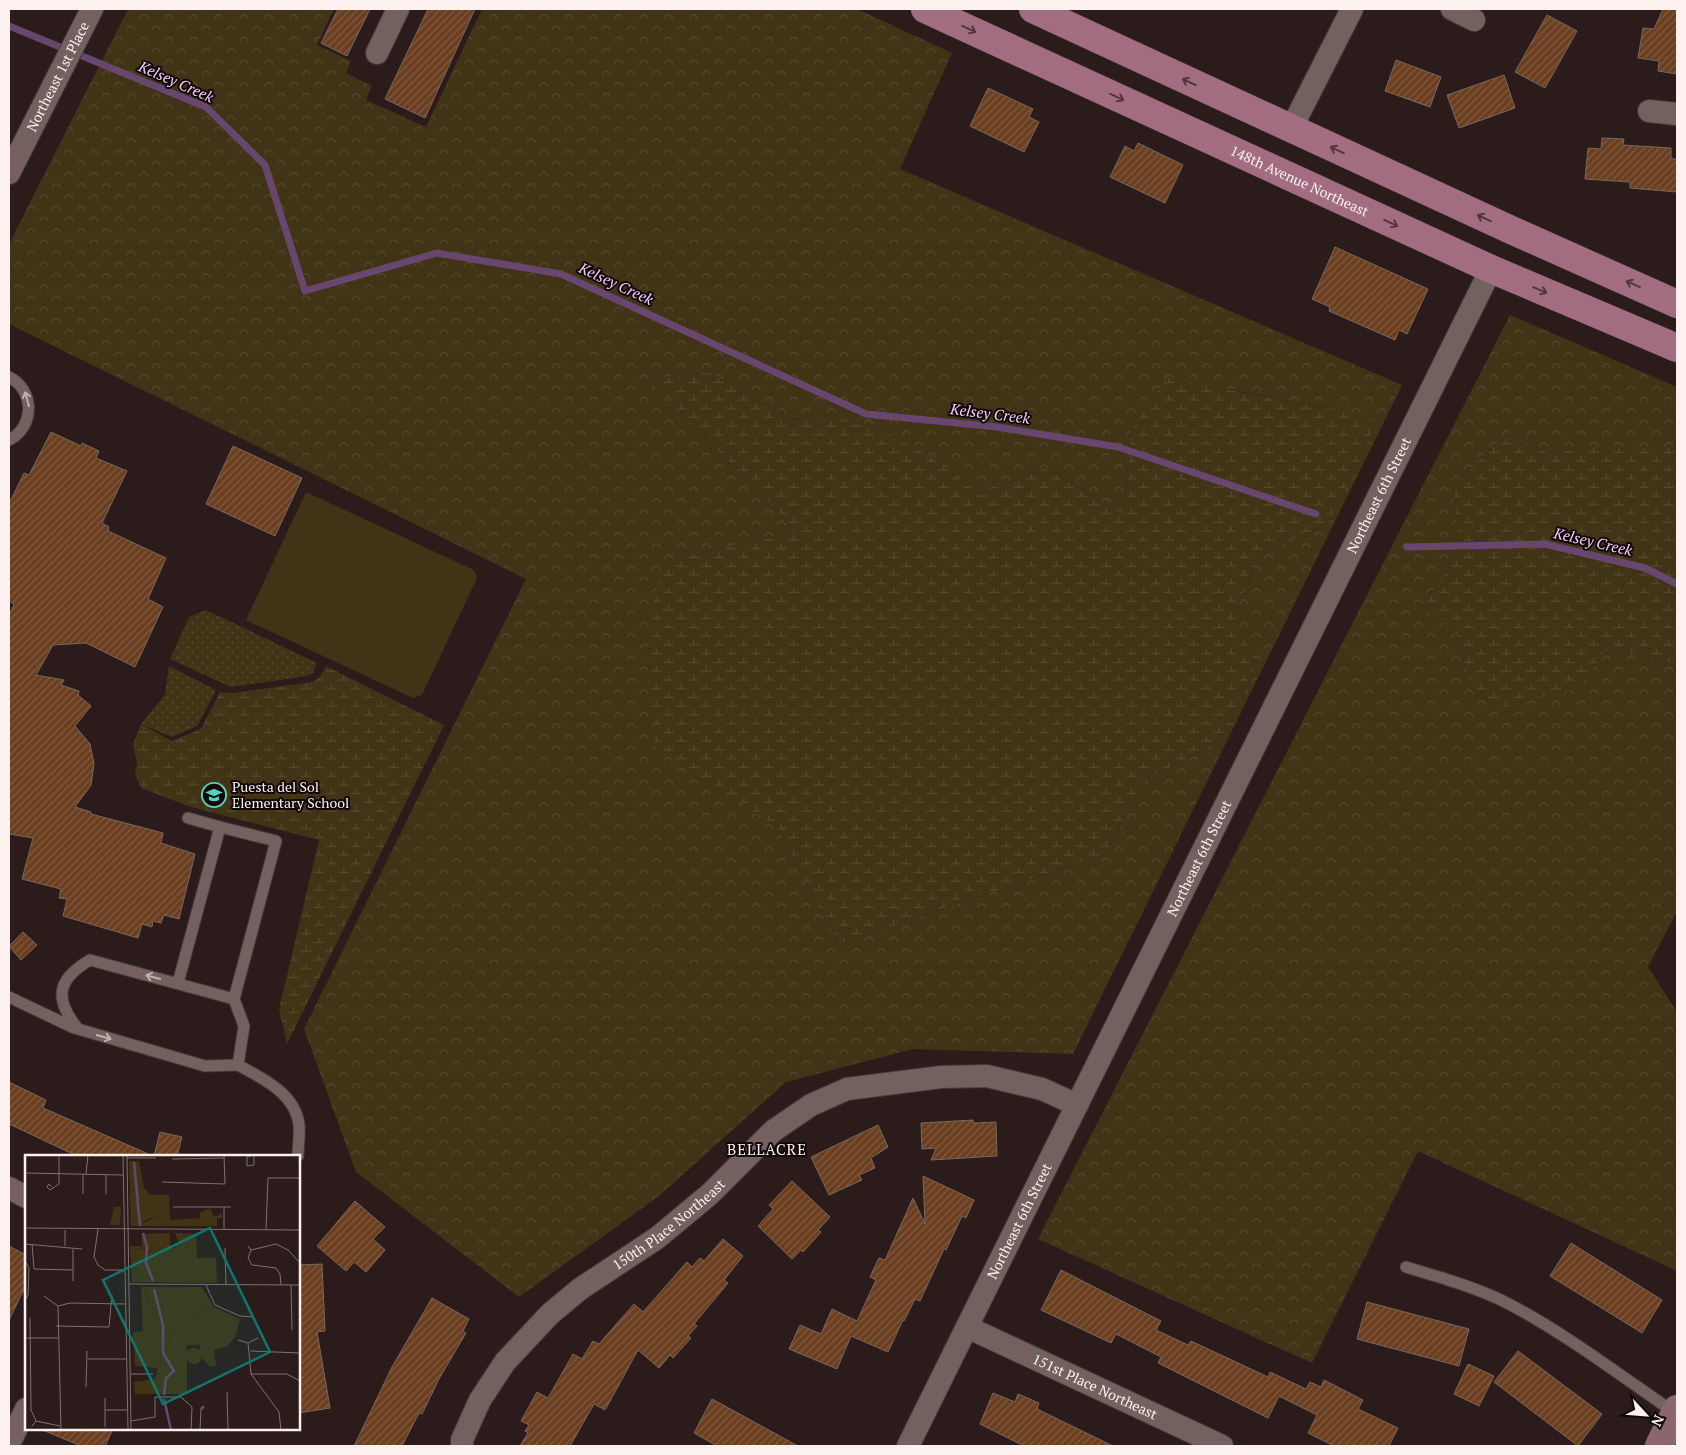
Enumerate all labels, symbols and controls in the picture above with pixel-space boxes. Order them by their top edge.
street label: Northeast 1st Place [22,18,93,135]
one-way arrow [961,25,976,34]
water label: Kelsey Creek [135,55,218,107]
one-way arrow [1182,76,1197,86]
one-way arrow [1109,93,1124,102]
street label: 148th Avenue Northeast [1227,140,1373,221]
one-way arrow [1330,145,1345,154]
one-way arrow [1477,212,1492,222]
one-way arrow [1384,219,1399,229]
water label: Kelsey Creek [575,257,658,309]
one-way arrow [1626,278,1641,288]
one-way arrow [1532,285,1547,295]
one-way arrow [21,392,31,408]
water label: Kelsey Creek [948,398,1032,428]
street label: Northeast 6th Street [1342,433,1416,556]
water label: Kelsey Creek [1551,522,1635,560]
place label: Puesta del Sol Elementary School [232,777,349,812]
school or university icon: Puesta del Sol Elementary School [201,782,227,808]
street label: Northeast 6th Street [1162,796,1236,919]
one-way arrow [145,971,161,981]
one-way arrow [96,1033,112,1042]
district label: BELLACRE [727,1139,807,1159]
inset map [25,1155,300,1430]
street label: Northeast 6th Street [982,1159,1056,1282]
street label: 150th Place Northeast [609,1174,729,1274]
street label: 151st Place Northeast [1029,1349,1161,1424]
north arrow [1621,1390,1671,1440]
text: N [1647,1412,1669,1430]

